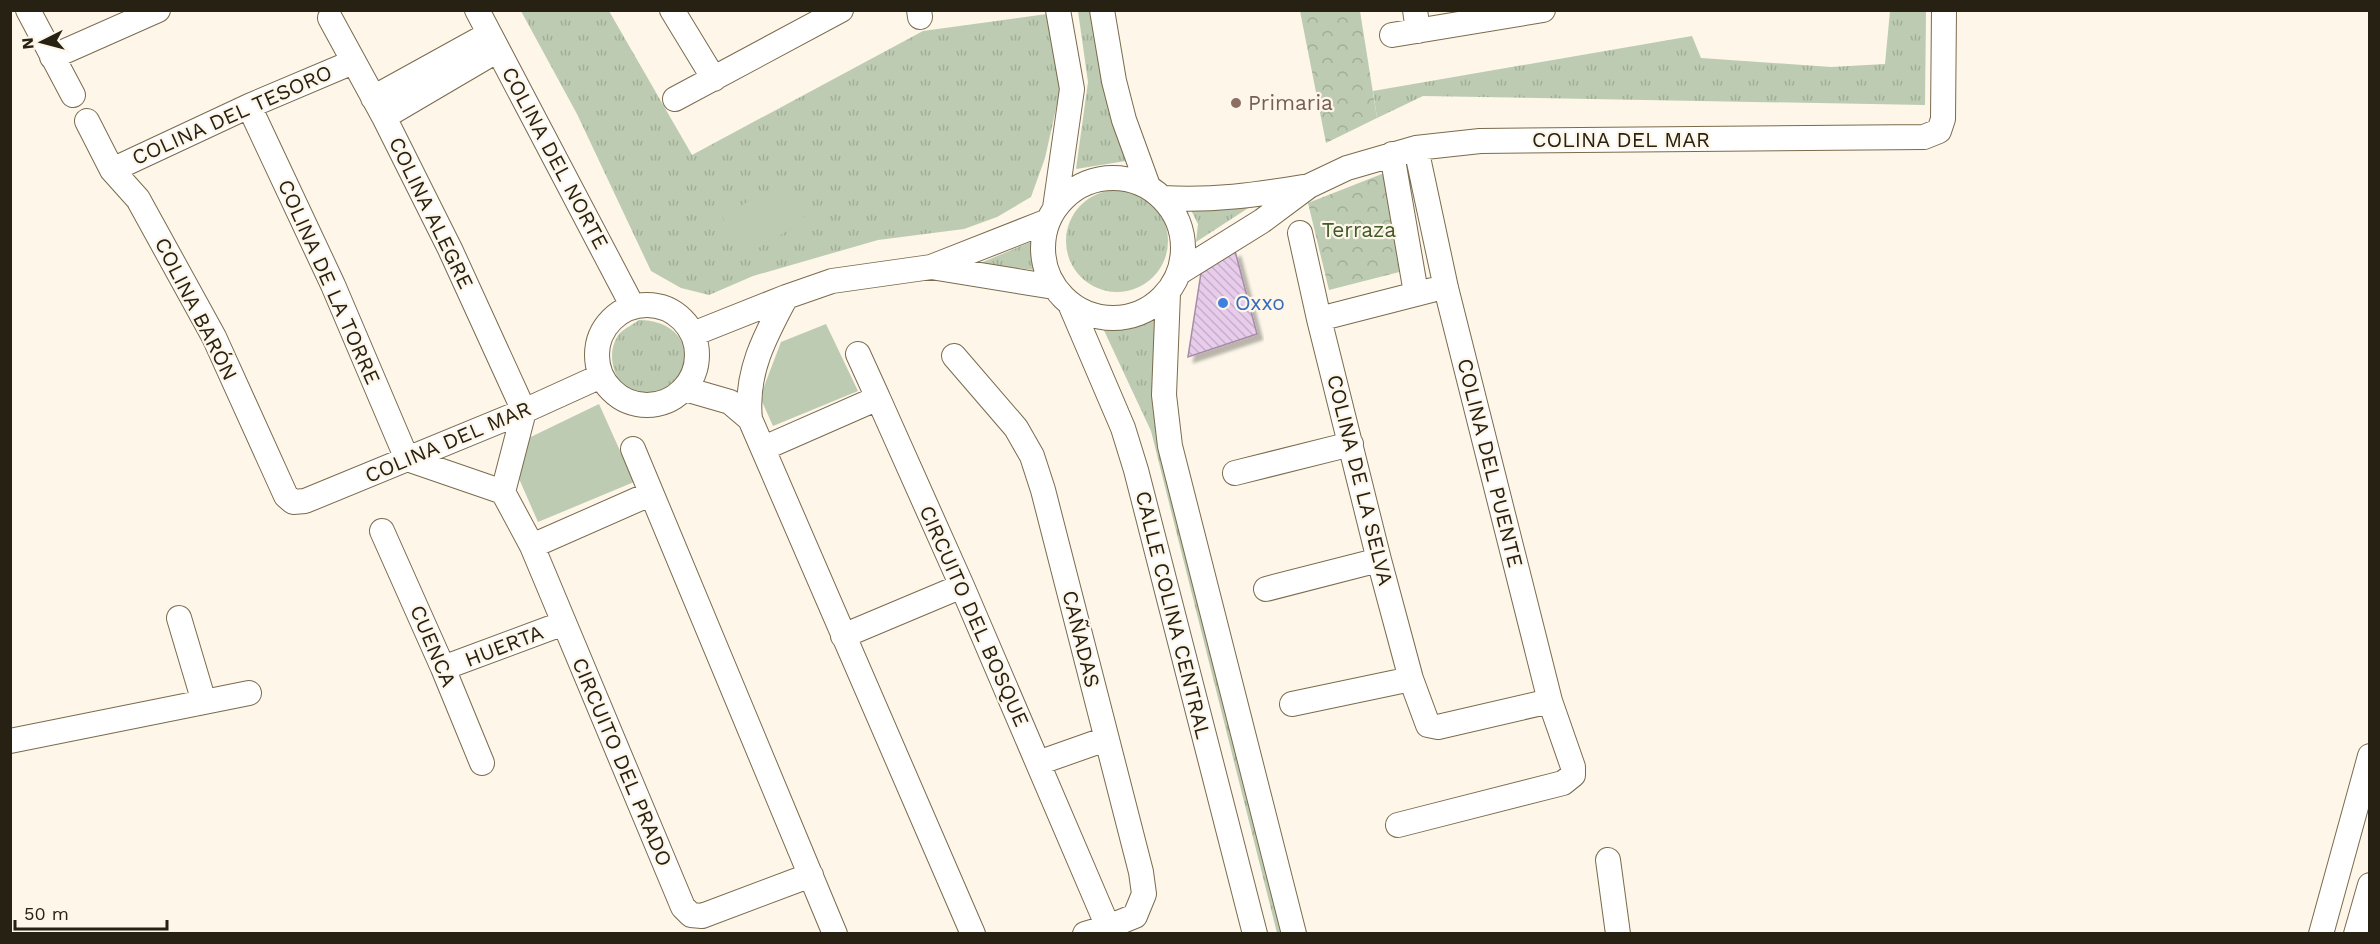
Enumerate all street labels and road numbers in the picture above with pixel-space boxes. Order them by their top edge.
street label: COLINA DEL TESORO [128,59,336,170]
street label: COLINA DEL NORTE [497,62,614,253]
street label: COLINA DEL MAR [1532,127,1710,152]
street label: COLINA ALEGRE [384,133,479,293]
street label: COLINA DE LA TORRE [273,175,386,388]
street label: COLINA BARÓN [150,233,243,384]
street label: COLINA DEL PUENTE [1452,356,1529,570]
street label: COLINA DE LA SELVA [1322,372,1399,588]
street label: COLINA DEL MAR [361,395,535,488]
street label: CALLE COLINA CENTRAL [1131,488,1216,741]
street label: CIRCUITO DEL BOSQUE [914,501,1035,730]
street label: CAÑADAS [1057,588,1106,690]
street label: CUENCA [405,601,462,691]
street label: HUERTA [461,619,547,672]
street label: CIRCUITO DEL PRADO [567,654,678,870]

